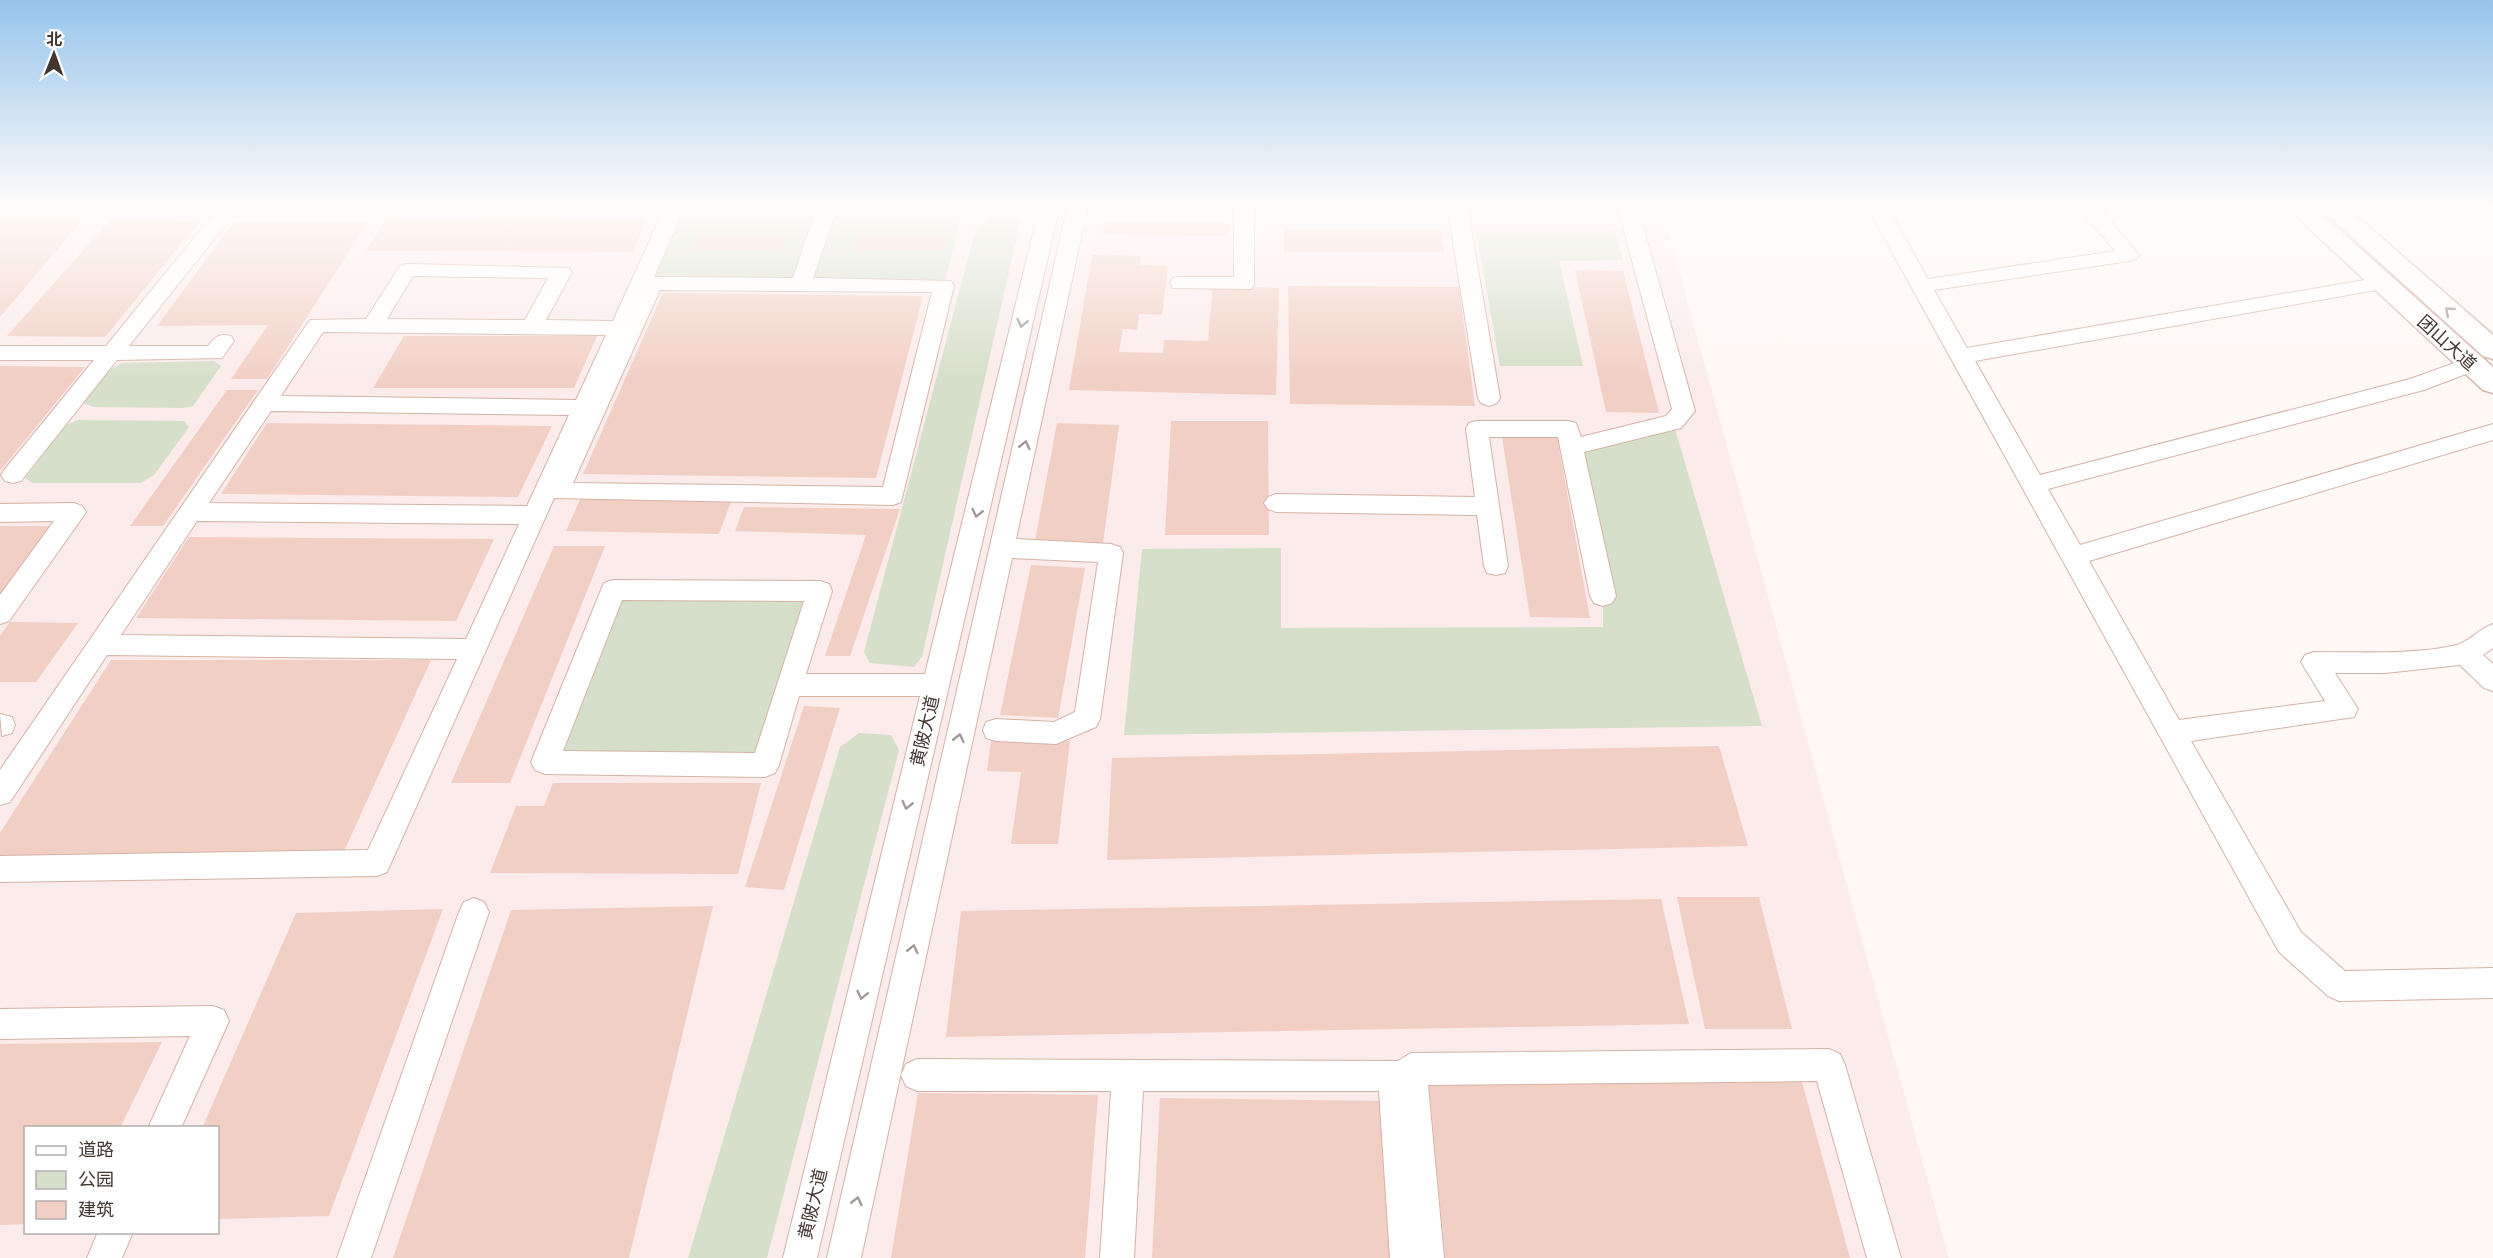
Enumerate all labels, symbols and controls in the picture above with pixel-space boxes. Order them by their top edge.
north arrow [24,24,84,84]
text: 北 [46,31,62,48]
one-way arrow [2445,307,2456,318]
street label: 团山大道 [2414,311,2480,375]
one-way arrow [1016,318,1029,328]
one-way arrow [1017,441,1030,451]
one-way arrow [971,508,984,518]
street label: 黄陂大道 [907,694,943,768]
one-way arrow [952,733,965,743]
one-way arrow [902,800,915,810]
one-way arrow [905,944,918,954]
one-way arrow [857,989,870,999]
legend [24,1126,219,1234]
text: 道路 [78,1140,114,1160]
street label: 黄陂大道 [795,1167,831,1241]
text: 公园 [78,1170,114,1190]
one-way arrow [849,1196,862,1206]
text: 建筑 [78,1200,114,1220]

